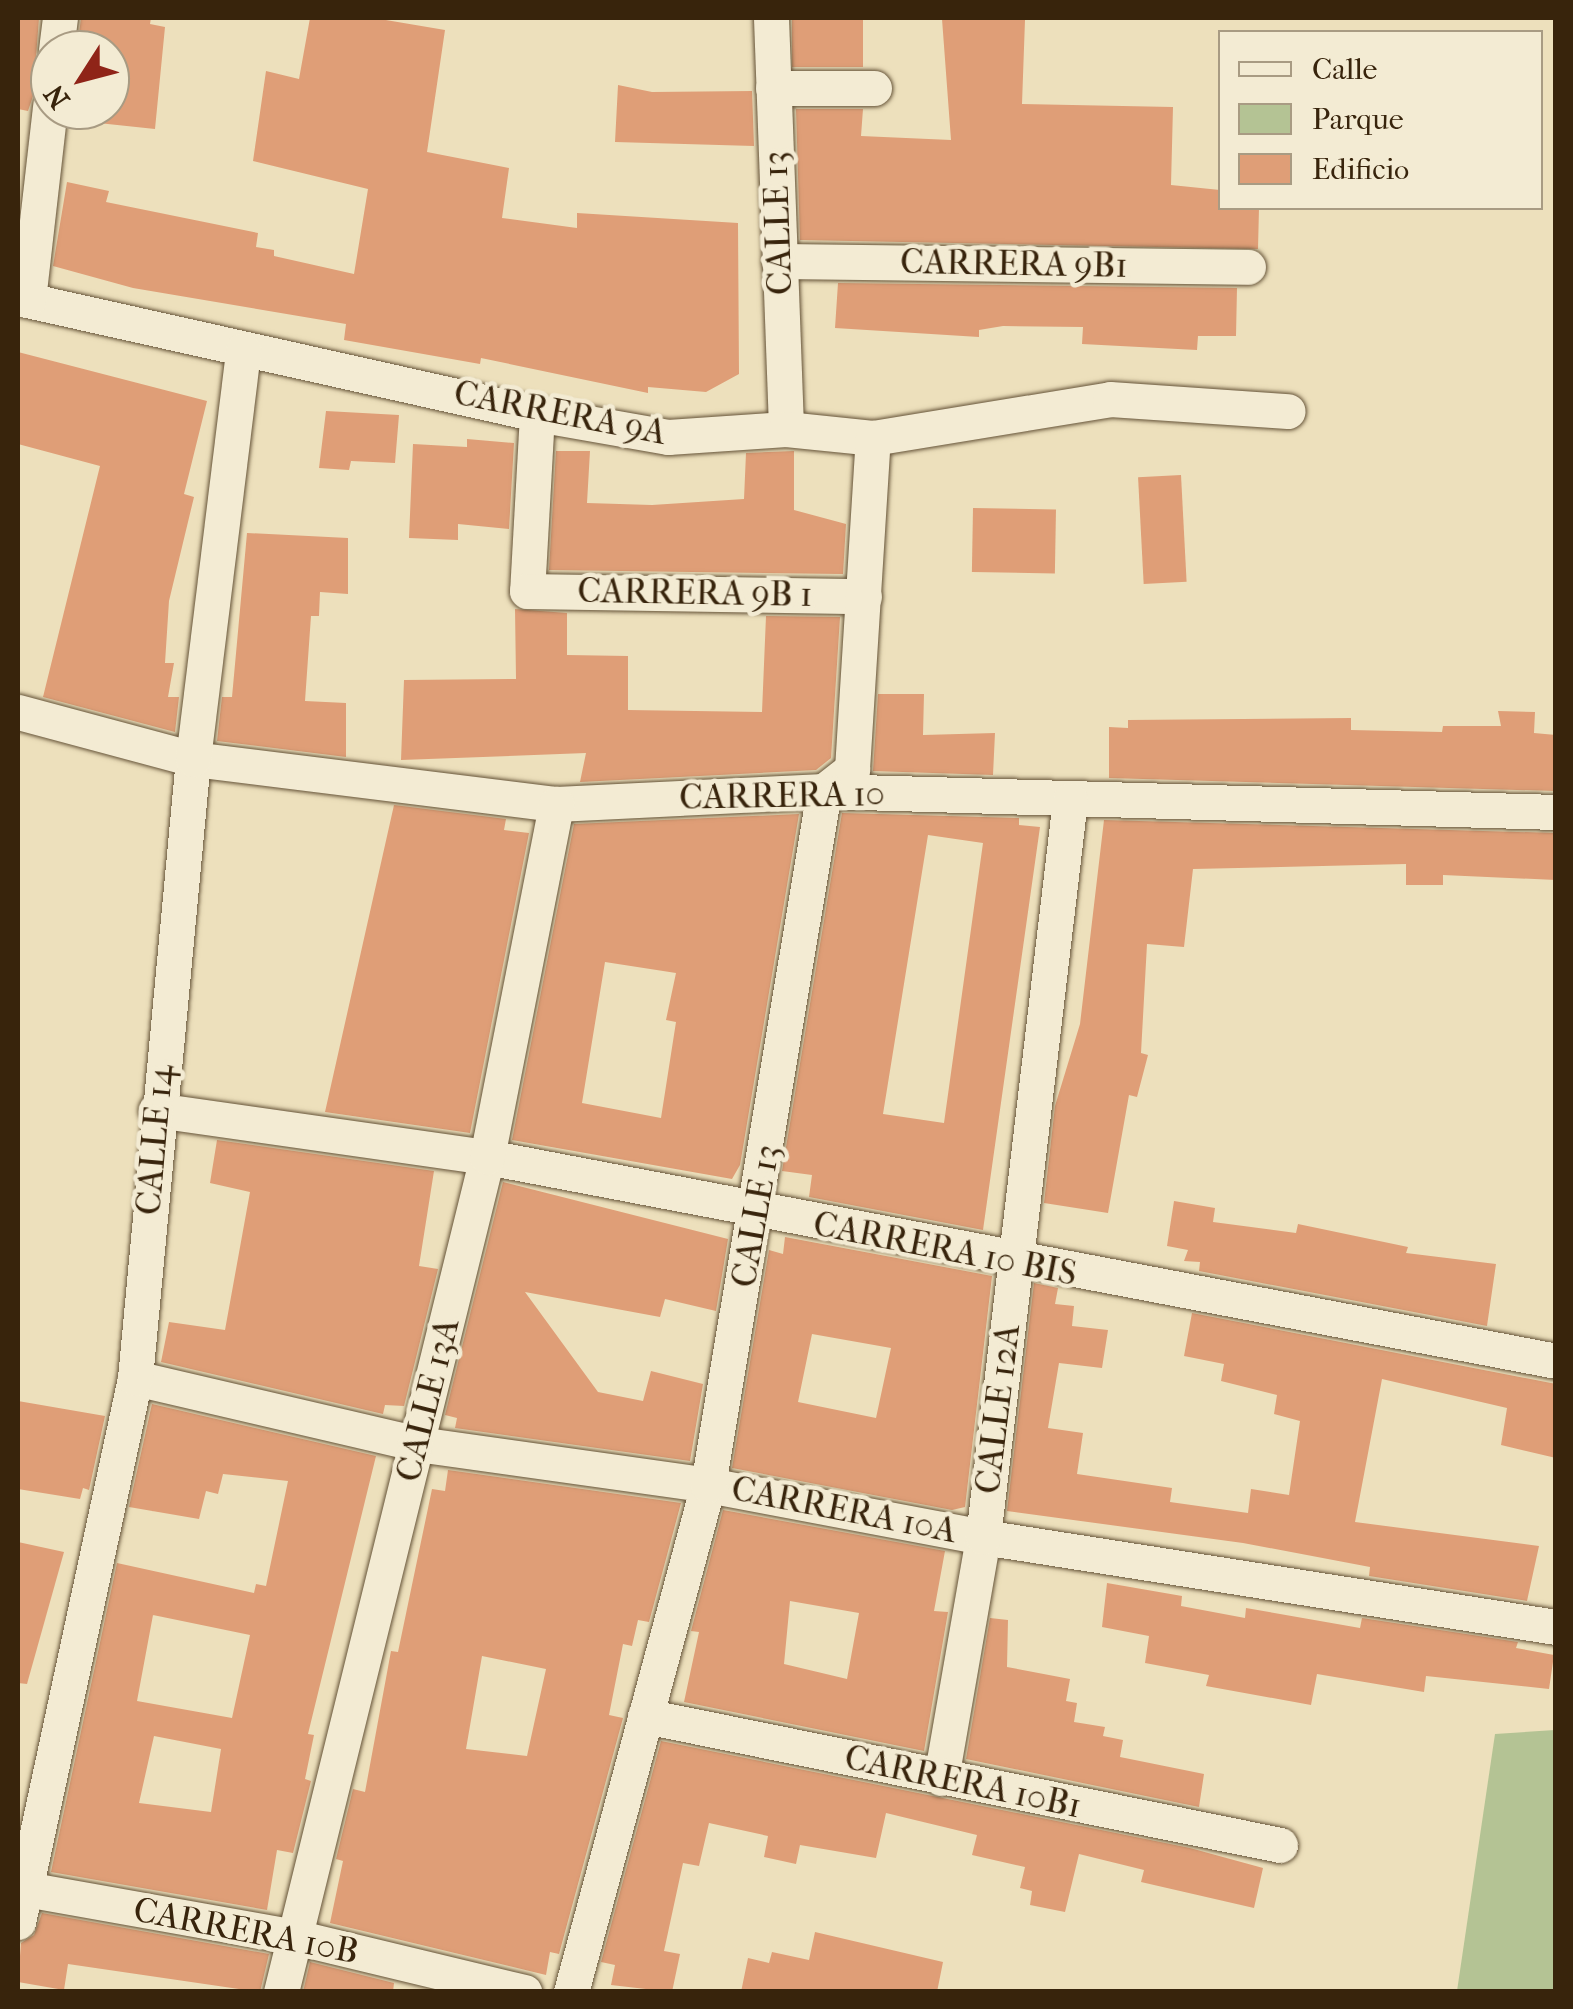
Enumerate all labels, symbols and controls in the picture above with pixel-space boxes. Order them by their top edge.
north arrow [30,30,130,130]
legend [1218,30,1543,210]
text: Calle [1312,52,1377,87]
text: N [37,78,77,115]
text: Parque [1312,102,1404,137]
street label: CALLE 13 [754,150,802,296]
text: Edificio [1312,152,1409,187]
street label: CARRERA 9B1 [900,241,1128,287]
street label: CARRERA 9A [450,372,670,454]
street label: CARRERA 9B 1 [577,570,813,616]
street label: CARRERA 10 [679,773,885,819]
street label: CALLE 14 [128,1063,182,1217]
street label: CALLE 13 [723,1141,789,1291]
street label: CARRERA 10 BIS [810,1203,1080,1295]
street label: CALLE 13A [387,1314,469,1486]
street label: CALLE 12A [967,1322,1029,1496]
street label: CARRERA 10A [728,1468,960,1552]
street label: CARRERA 10B1 [841,1736,1085,1828]
street label: CARRERA 10B [130,1889,362,1973]

